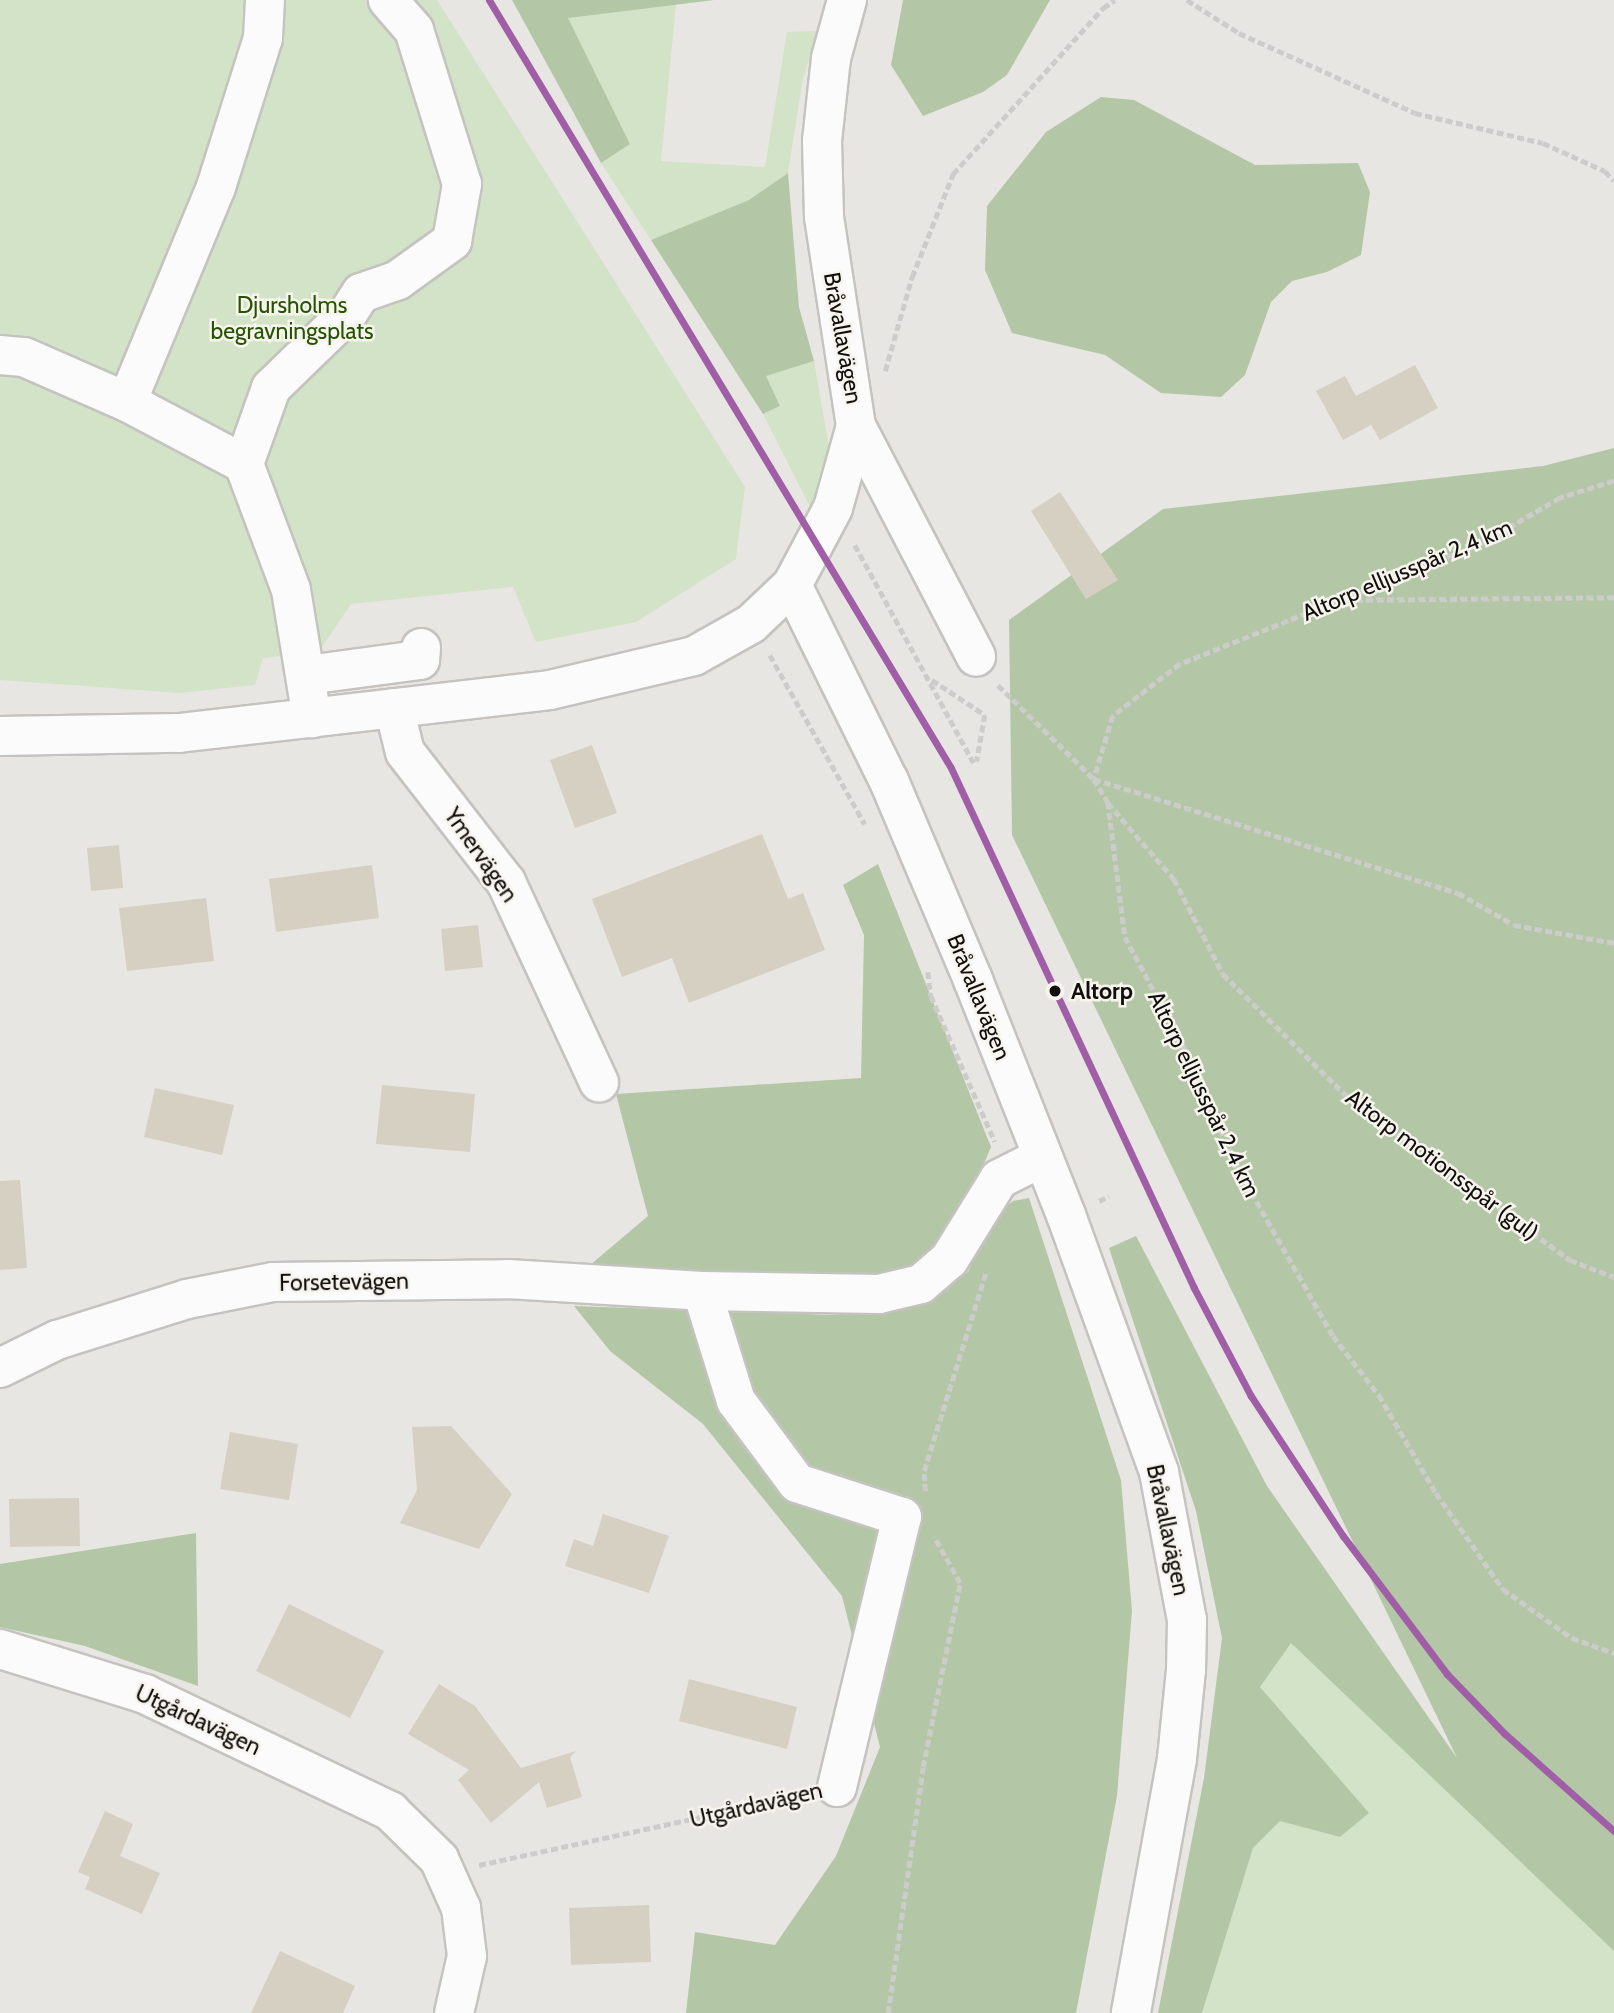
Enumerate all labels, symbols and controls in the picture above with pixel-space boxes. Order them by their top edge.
street label: Bråvallavägen [818,270,868,406]
park label: Djursholms begravningsplats [211,291,373,345]
street label: Altorp elljusspår 2,4 km [1298,513,1516,627]
street label: Ymervägen [438,802,524,908]
street label: Bråvallavägen [941,930,1017,1064]
place label: Altorp [1071,977,1133,1005]
marker: Altorp [1045,981,1065,1001]
street label: Altorp elljusspår 2,4 km [1142,987,1266,1201]
street label: Altorp motionsspår (gul) [1340,1084,1544,1246]
street label: Forsetevägen [279,1267,409,1297]
street label: Bråvallavägen [1141,1462,1195,1598]
street label: Utgårdavägen [131,1679,265,1761]
street label: Utgårdavägen [687,1776,825,1834]

